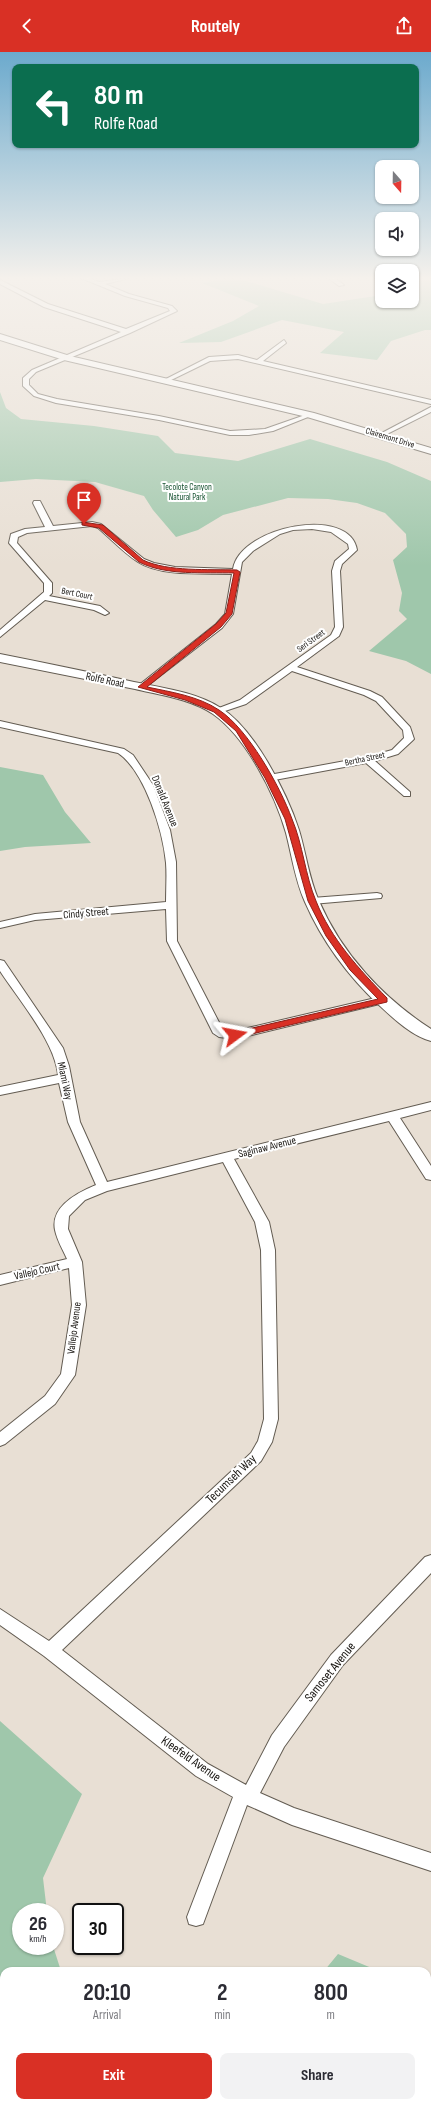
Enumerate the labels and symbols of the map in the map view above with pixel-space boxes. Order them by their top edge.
north arrow [375,160,419,204]
street label: Clairemont Drive [364,425,416,451]
park label: Tecolote Canyon Natural Park [162,482,212,503]
pin [67,483,101,524]
street label: Bert Court [60,585,94,603]
street label: Seri Street [295,627,327,655]
street label: Rolfe Road [85,670,126,690]
street label: Bertha Street [344,749,386,769]
street label: Donald Avenue [149,773,181,829]
street label: Cindy Street [63,904,110,921]
position arrow [214,1014,256,1056]
street label: Miami Way [55,1061,76,1102]
street label: Saginaw Avenue [237,1134,297,1160]
street label: Vallejo Court [13,1259,62,1283]
street label: Vallejo Avenue [64,1301,84,1355]
street label: Tecumseh Way [202,1451,260,1507]
street label: Samoset Avenue [301,1639,359,1705]
street label: Kleefeld Avenue [158,1733,224,1785]
speed limit sign: 30 [72,1903,124,1955]

